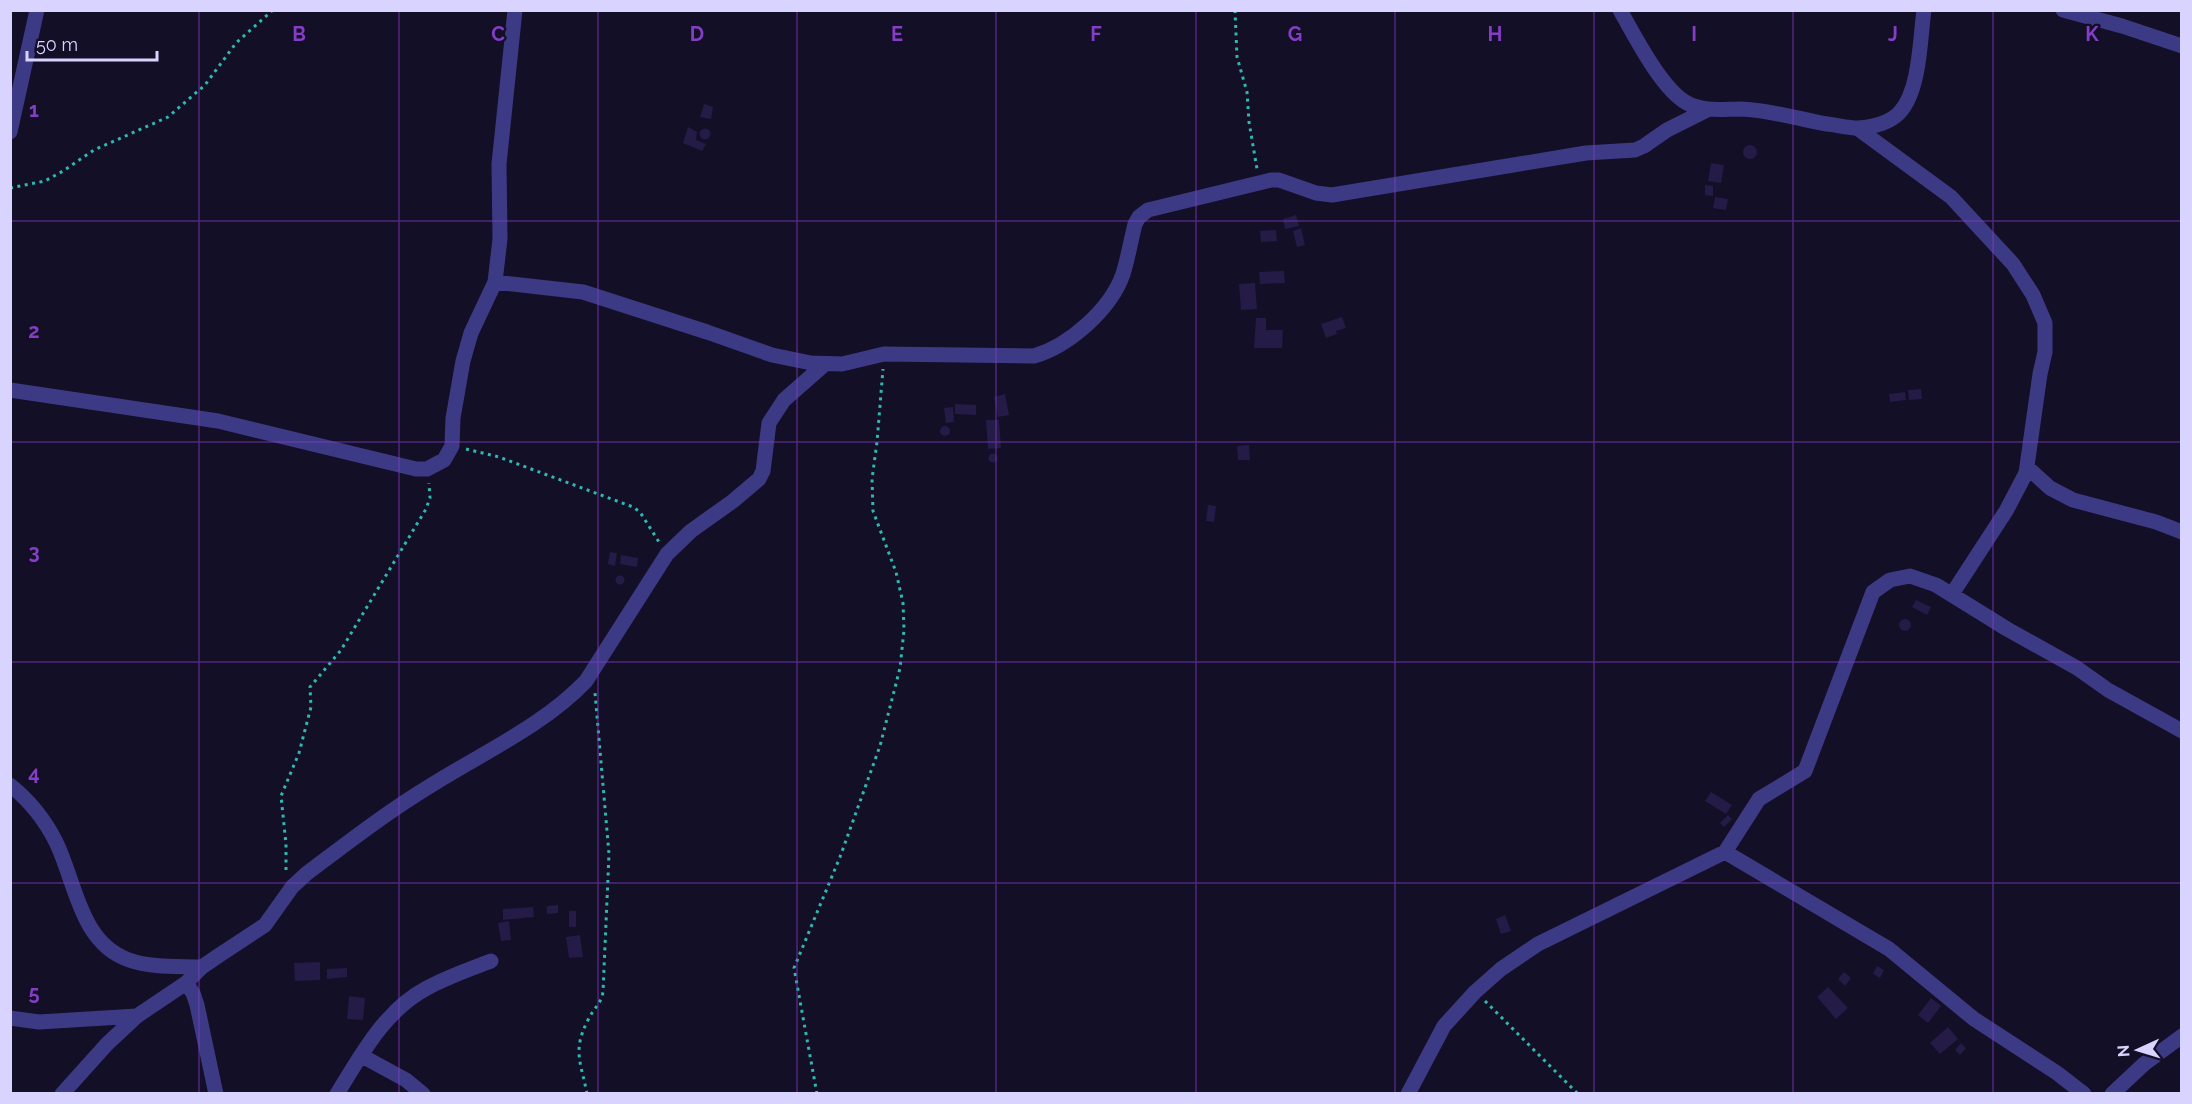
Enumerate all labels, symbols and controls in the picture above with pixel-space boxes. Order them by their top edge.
text: B [292,22,306,46]
text: C [491,22,505,46]
text: D [690,22,704,46]
text: E [891,22,903,46]
text: F [1090,22,1102,46]
text: G [1288,22,1302,46]
text: H [1488,22,1502,46]
text: I [1691,22,1697,46]
text: J [1888,22,1898,46]
text: K [2085,22,2099,46]
scale bar [27,24,158,62]
text: 50 m [36,34,78,55]
text: 1 [29,98,39,122]
text: 2 [28,319,40,343]
text: 3 [28,540,40,564]
text: 4 [28,761,40,785]
text: 5 [28,981,40,1005]
north arrow [2108,1020,2168,1080]
text: N [2114,1044,2133,1058]

